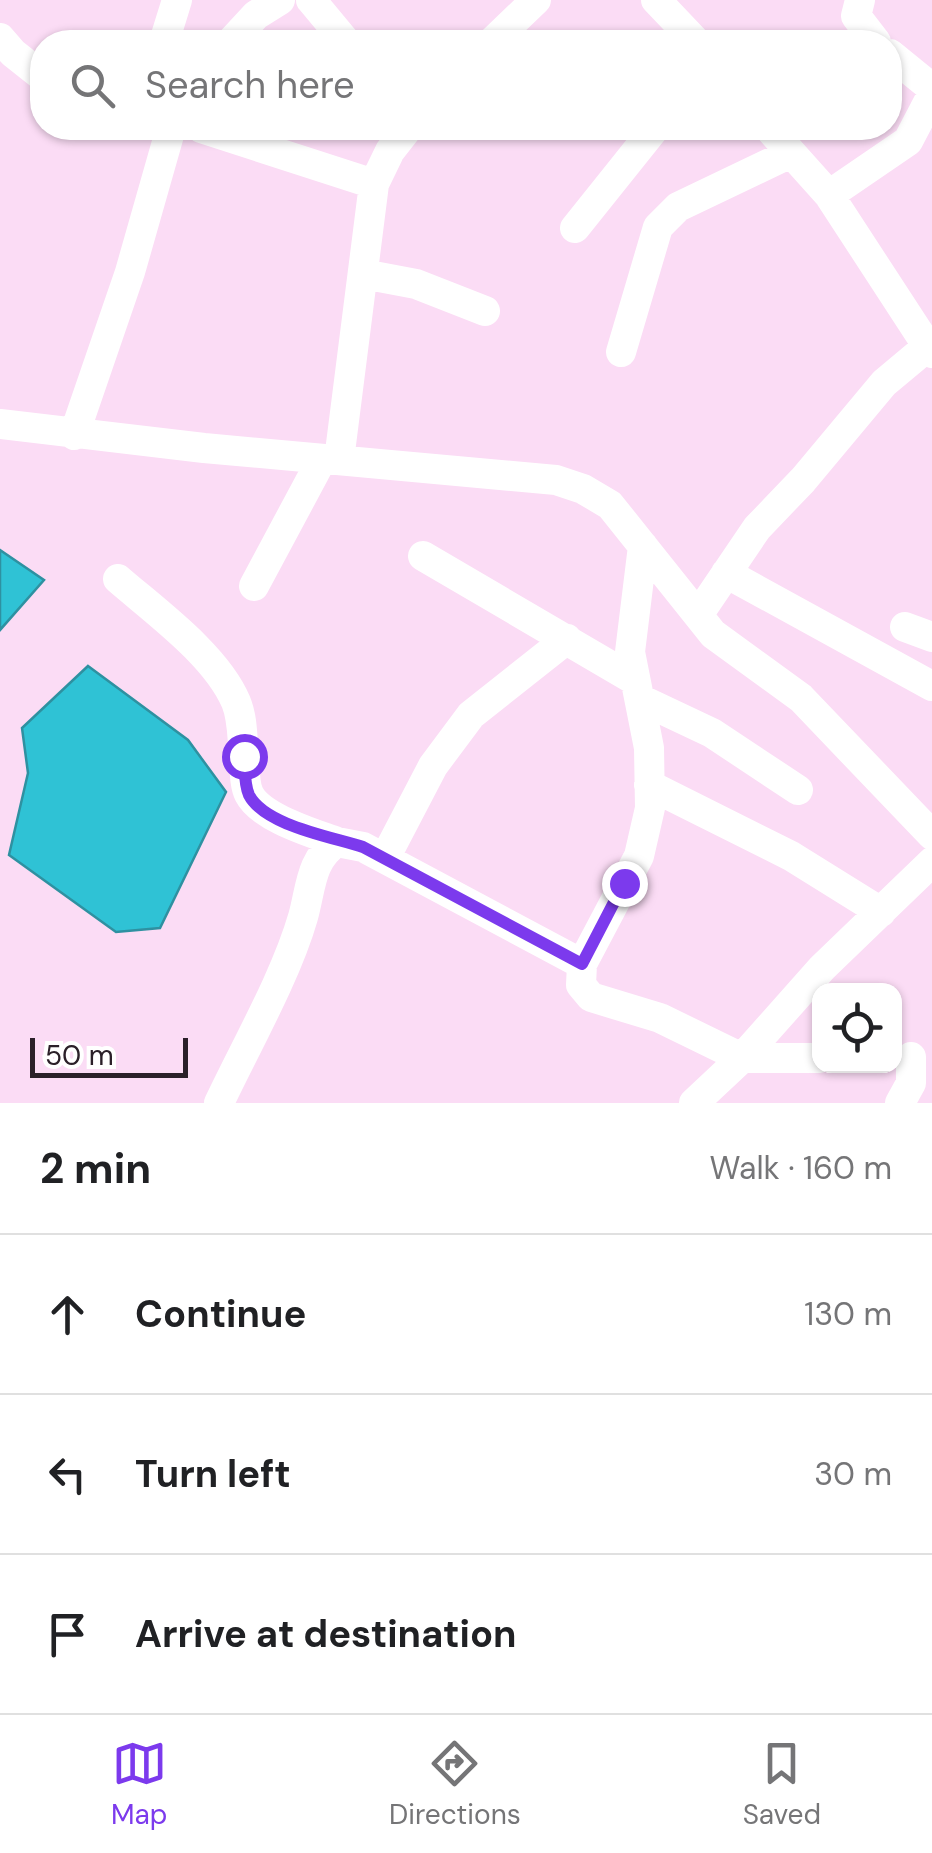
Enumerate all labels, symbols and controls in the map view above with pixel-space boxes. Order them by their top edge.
search box [30,30,902,140]
icon: search [65,58,120,113]
text: Search here [145,60,355,110]
route start [222,734,268,780]
route end [602,861,648,907]
map controls [812,983,902,1073]
button: locate [812,983,902,1073]
scale bar [30,1033,188,1078]
text: 50 m [45,1037,114,1074]
text: 2 min [40,1141,151,1196]
text: Walk · 160 m [710,1147,892,1189]
icon: ahead [40,1287,95,1342]
text: Continue [135,1289,306,1339]
text: 130 m [804,1293,892,1335]
icon: left [40,1447,95,1502]
text: Turn left [135,1449,291,1499]
text: 30 m [814,1453,892,1495]
icon: arrive [40,1607,95,1662]
text: Arrive at destination [135,1609,517,1659]
tab: Map [111,1736,167,1833]
tab: Directions [389,1736,521,1833]
tab: Saved [743,1736,821,1833]

